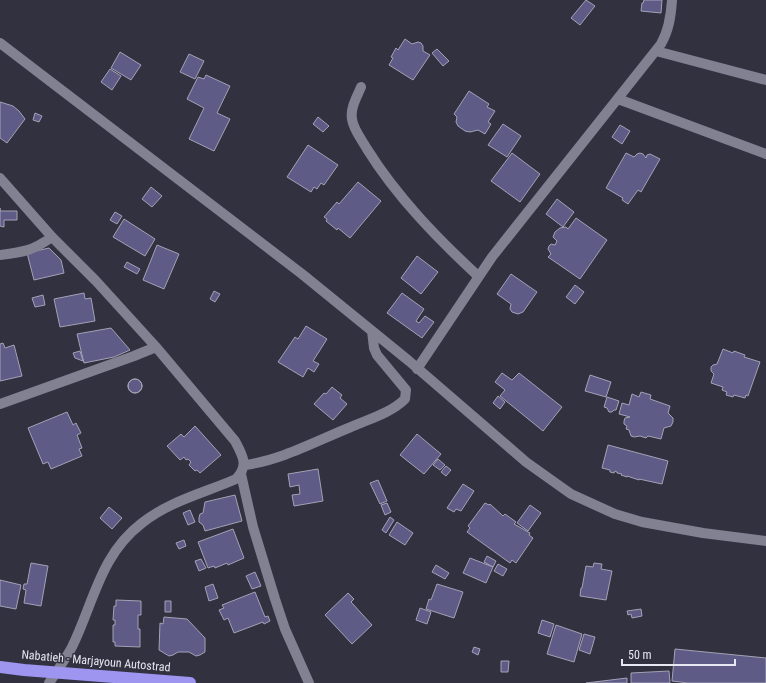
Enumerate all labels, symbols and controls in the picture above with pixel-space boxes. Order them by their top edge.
scale bar [622,641,735,667]
street label: Nabatieh - Marjayoun Autostrad [21,648,171,674]
text: 50 m [628,648,652,662]

